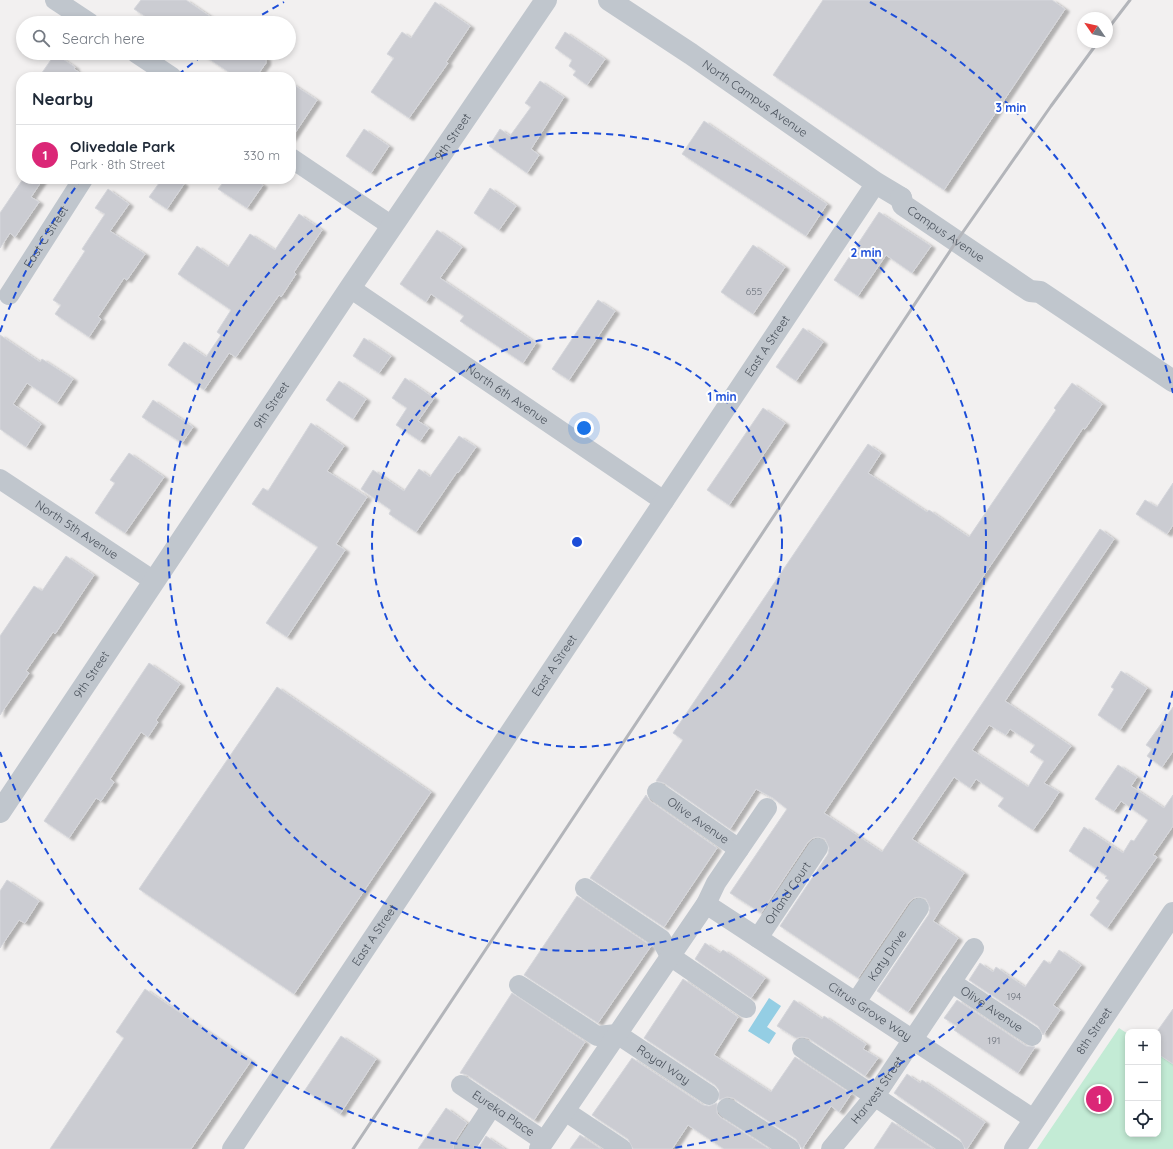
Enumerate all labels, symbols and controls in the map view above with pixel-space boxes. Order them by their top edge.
north arrow [1077,12,1113,48]
search box [16,16,296,60]
icon: search [30,27,52,49]
text: Search here [62,29,145,48]
street label: North Campus Avenue [700,56,811,140]
text: Nearby [32,88,93,109]
text: 3 min [996,100,1026,115]
street label: 9th Street [431,110,474,163]
text: Olivedale Park [70,137,175,156]
text: 1 [42,147,48,163]
text: 330 m [243,147,280,163]
text: Park · 8th Street [70,156,165,172]
street label: Campus Avenue [905,202,988,265]
street label: East C Street [20,203,71,271]
text: 2 min [850,245,882,260]
house number: 655 [746,285,762,298]
street label: East A Street [741,312,793,379]
street label: North 6th Avenue [463,361,552,428]
street label: 9th Street [250,379,292,432]
text: 1 min [707,389,737,404]
your location [574,418,594,438]
street label: North 5th Avenue [33,496,122,562]
centre of rings [570,535,584,549]
street label: East A Street [528,632,580,699]
street label: 9th Street [70,648,112,701]
street label: Olive Avenue [665,793,732,847]
street label: Orland Court [761,859,814,927]
street label: East A Street [348,901,400,969]
street label: Katy Drive [864,927,909,984]
street label: Citrus Grove Way [826,978,915,1044]
street label: Olive Avenue [958,983,1026,1035]
house number: 194 [1007,990,1021,1003]
street label: 8th Street [1072,1004,1115,1057]
map controls [1125,1029,1161,1137]
button: + [1125,1029,1161,1065]
house number: 191 [987,1034,1001,1047]
street label: Royal Way [634,1041,693,1087]
street label: Harvest Street [847,1053,906,1127]
button: − [1125,1065,1161,1101]
pin: 1 [1086,1084,1112,1114]
street label: Eureka Place [470,1087,538,1140]
button: locate [1125,1101,1161,1137]

